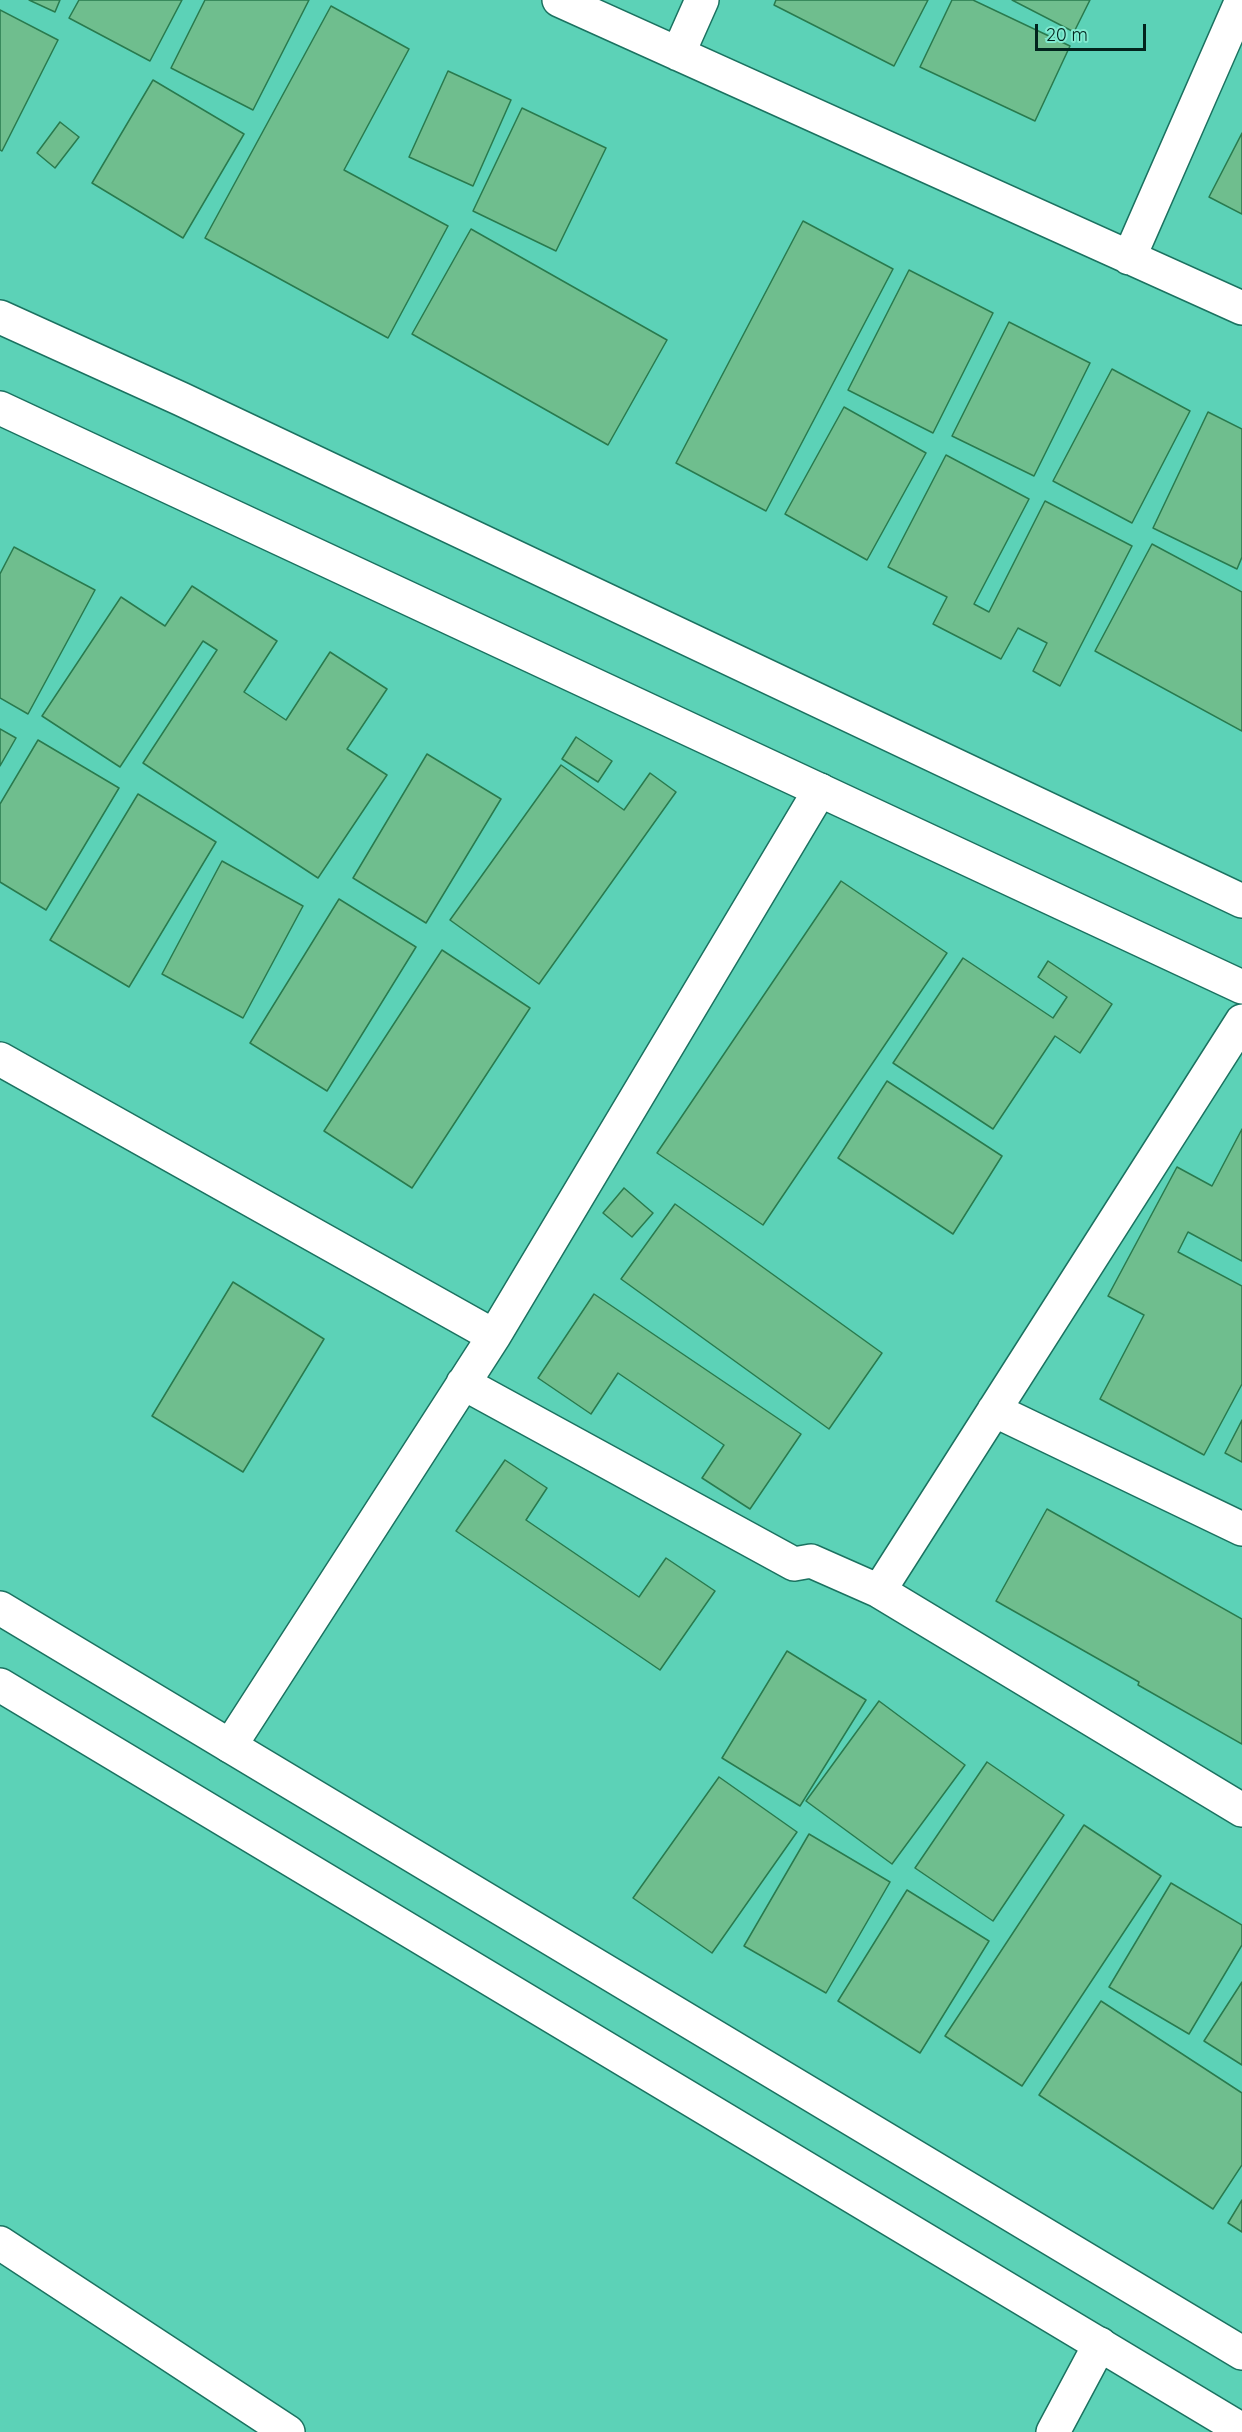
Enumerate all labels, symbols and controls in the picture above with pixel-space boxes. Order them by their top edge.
scale bar [1038,12,1149,50]
text: 20 m [1046,23,1088,46]

